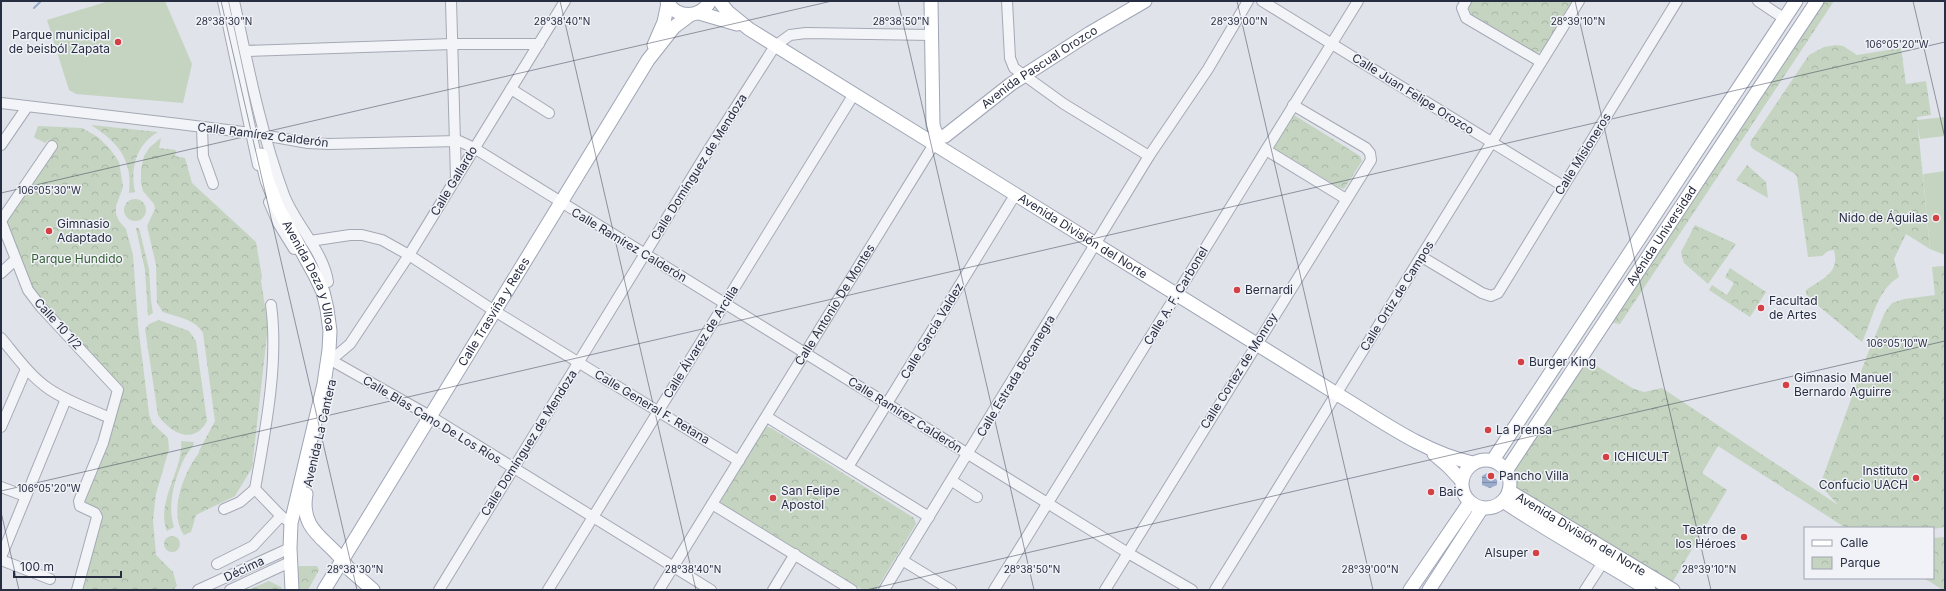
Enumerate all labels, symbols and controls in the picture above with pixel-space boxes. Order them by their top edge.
text: 28°38'30"N [196,15,252,27]
text: 28°38'40"N [534,15,590,27]
text: 28°38'50"N [873,15,929,27]
text: 28°39'00"N [1211,15,1267,27]
text: 28°39'10"N [1551,15,1605,27]
street label: Avenida Pascual Orozco [978,22,1100,112]
place label: Parque municipal de beisból Zapata [9,27,110,56]
marker: Parque municipal de beisból Zapata [113,37,123,47]
text: 106°05'20"W [1865,38,1929,50]
street label: Calle Juan Felipe Orozco [1350,50,1477,137]
street label: Calle Domínguez de Mendoza [647,91,750,243]
street label: Calle Misioneros [1551,110,1614,197]
street label: Calle Ramírez Calderón [197,119,329,150]
street label: Calle Gallardo [427,143,480,218]
street label: Avenida Universidad [1623,183,1700,288]
text: 106°05'30"W [17,184,81,196]
street label: Avenida División del Norte [1016,190,1150,281]
street label: Calle Ramírez Calderón [569,204,690,285]
place label: Nido de Águilas [1839,210,1928,225]
marker: Nido de Águilas [1931,213,1941,223]
place label: Gimnasio Adaptado [57,216,112,245]
street label: Avenida Deza y Ulloa [279,218,338,332]
marker: Gimnasio Adaptado [44,226,54,236]
street label: Calle Ortiz de Campos [1357,238,1437,354]
street label: Calle Antonio De Montes [791,241,878,368]
street label: Calle A. F. Carbonel [1140,244,1211,348]
park label: Parque Hundido [31,251,123,266]
street label: Calle Trasviña y Retes [455,254,533,369]
street label: Calle García Valdez [897,280,966,382]
place label: Bernardi [1245,282,1293,297]
street label: Calle Álvarez de Arcilla [660,283,741,401]
marker: Bernardi [1232,285,1242,295]
place label: Facultad de Artes [1769,293,1818,322]
street label: Calle 10 1/2 [31,295,85,352]
marker: Facultad de Artes [1756,303,1766,313]
street label: Calle Cortez de Monroy [1197,310,1281,431]
street label: Calle Estrada Bocanegra [973,312,1058,439]
text: 106°05'10"W [1866,337,1928,349]
place label: Burger King [1529,354,1596,369]
marker: Burger King [1516,357,1526,367]
street label: Calle General F. Retana [592,366,713,447]
street label: Calle Domínguez de Mendoza [477,367,580,519]
place label: Gimnasio Manuel Bernardo Aguirre [1794,370,1892,399]
street label: Calle Blas Cano De Los Ríos [360,372,504,467]
street label: Calle Ramírez Calderón [845,373,965,456]
street label: Avenida La Cantera [300,378,339,488]
marker: Gimnasio Manuel Bernardo Aguirre [1781,380,1791,390]
place label: La Prensa [1496,422,1552,437]
marker: La Prensa [1483,425,1493,435]
place label: ICHICULT [1614,449,1669,464]
marker: ICHICULT [1601,452,1611,462]
place label: Instituto Confucio UACH [1819,463,1908,492]
place label: Pancho Villa [1499,468,1569,483]
marker: Pancho Villa [1486,471,1496,481]
marker: Instituto Confucio UACH [1911,473,1921,483]
text: 106°05'20"W [17,482,81,494]
place label: San Felipe Apostol [781,483,840,512]
place label: Baic [1439,484,1463,499]
marker: Baic [1426,487,1436,497]
street label: Avenida División del Norte [1513,489,1649,579]
marker: San Felipe Apostol [768,493,778,503]
place label: Teatro de los Héroes [1675,522,1736,551]
legend [1804,527,1934,579]
marker: Teatro de los Héroes [1739,532,1749,542]
text: Calle [1840,535,1868,550]
place label: Alsuper [1485,545,1528,560]
marker: Alsuper [1531,548,1541,558]
scale bar [14,553,121,579]
street label: Décima [221,553,266,584]
text: Parque [1840,555,1880,570]
text: 100 m [20,559,54,574]
text: 28°38'30"N [327,563,383,575]
text: 28°38'40"N [665,563,721,575]
text: 28°38'50"N [1004,563,1060,575]
text: 28°39'00"N [1342,563,1398,575]
text: 28°39'10"N [1682,563,1736,575]

